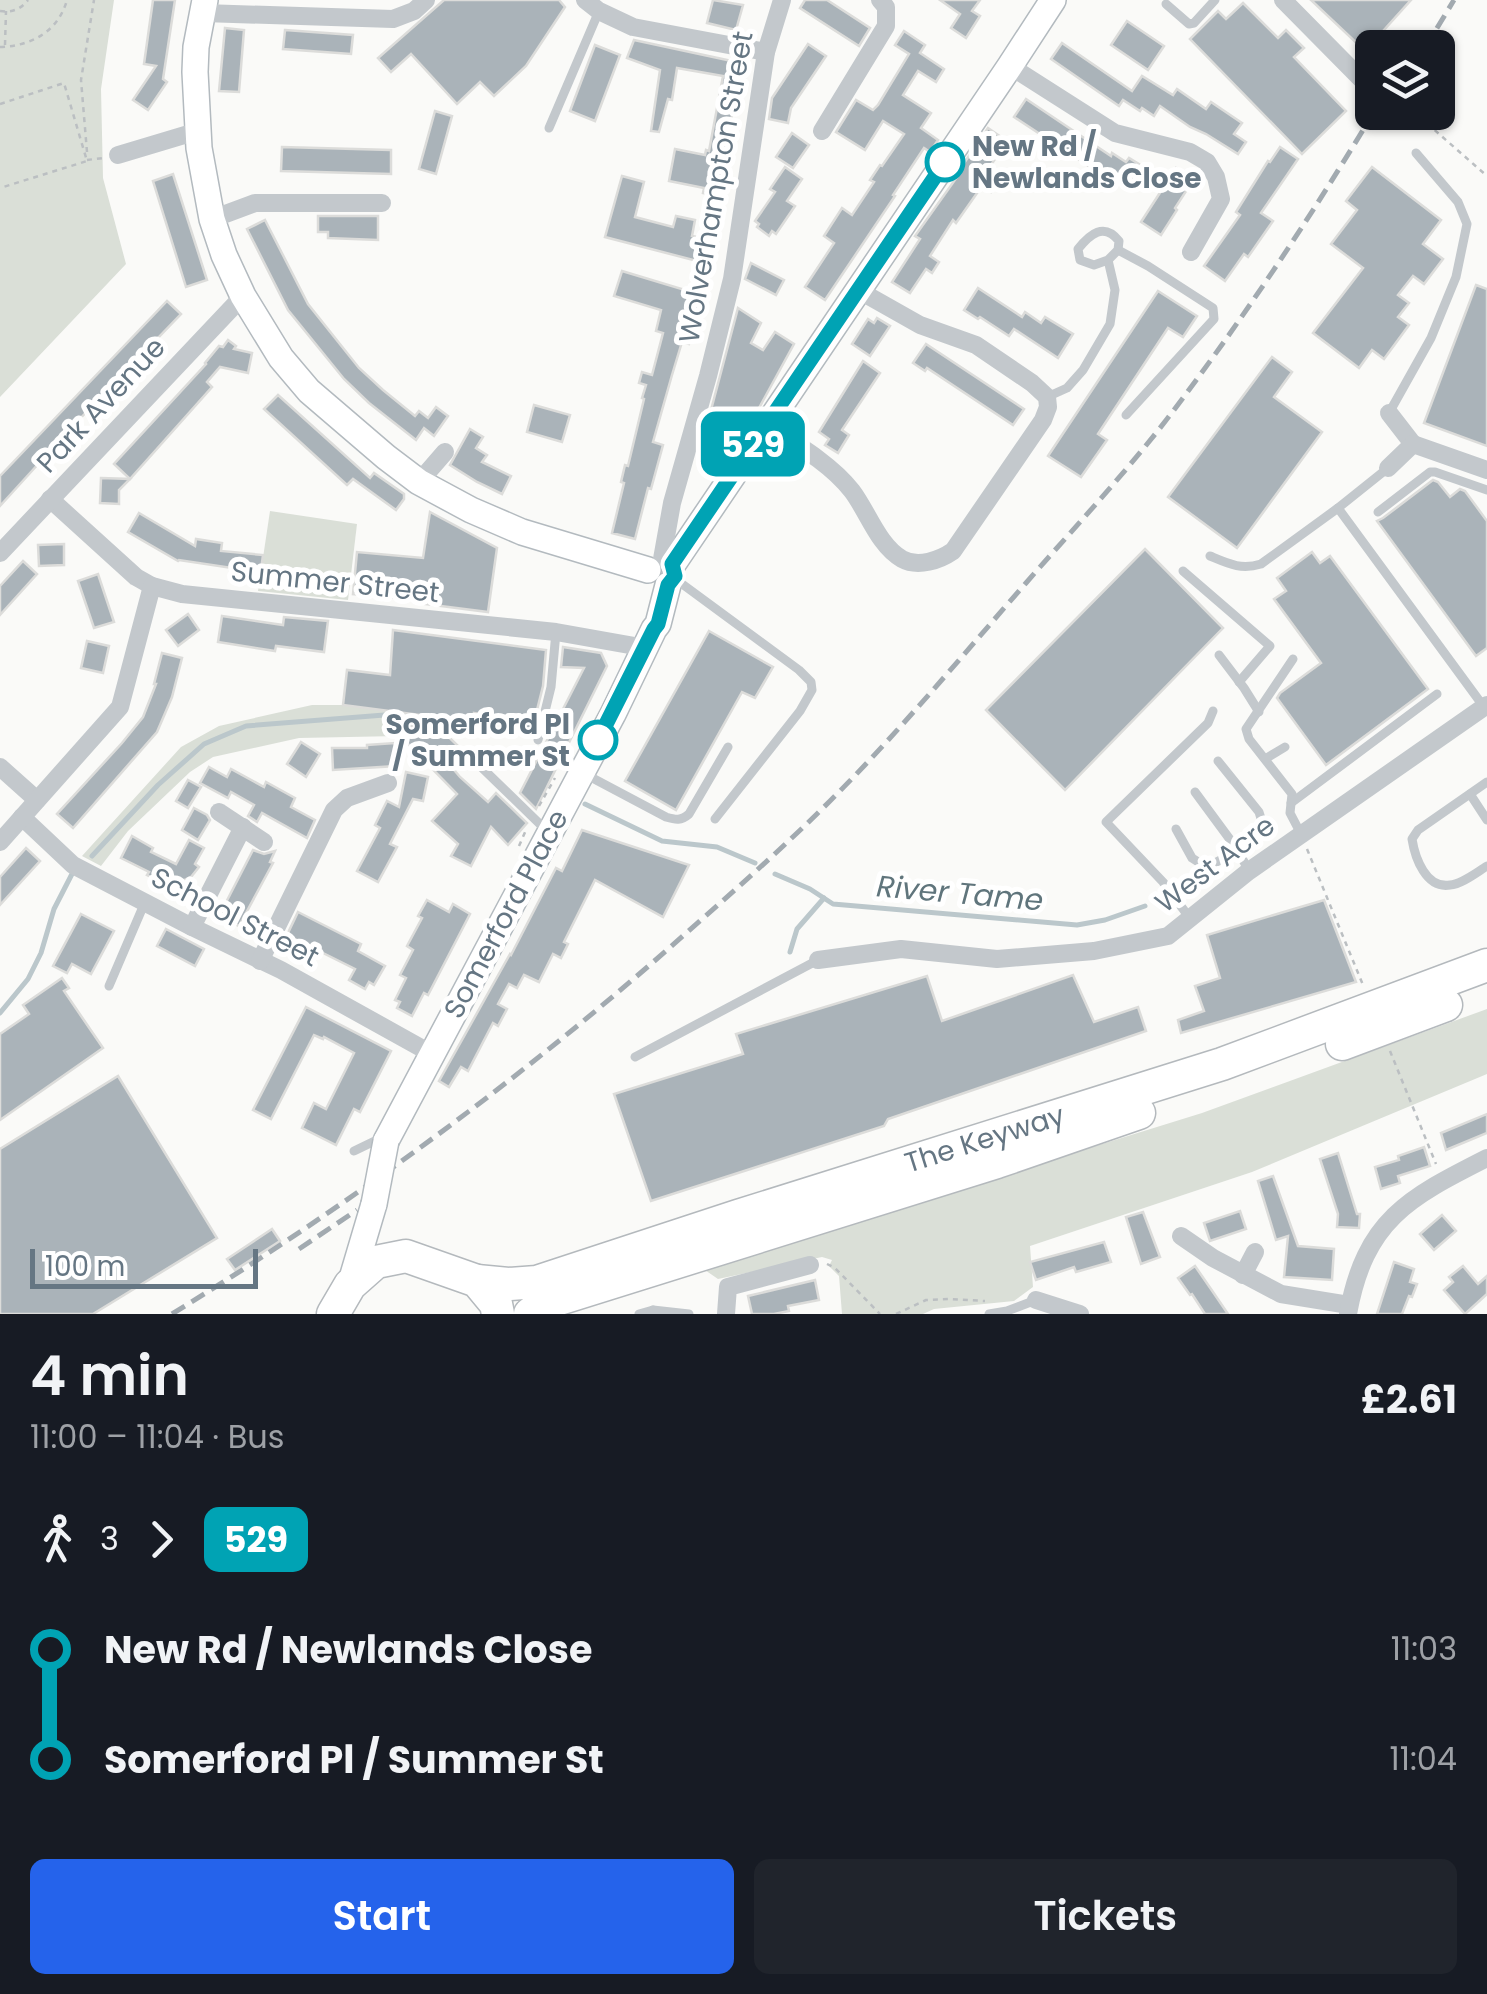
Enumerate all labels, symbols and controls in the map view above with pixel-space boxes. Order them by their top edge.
street label: Wolverhampton Street [669,28,763,346]
map controls [1355,30,1455,130]
button: layers [1355,30,1455,130]
place label: New Rd / Newlands Close [972,127,1202,198]
marker: New Rd / Newlands Close [926,143,964,181]
street label: Park Avenue [28,329,174,481]
line badge: 529 [696,412,810,476]
text: 529 [721,420,785,469]
street label: Summer Street [229,552,441,612]
place label: Somerford Pl / Summer St [385,705,570,776]
marker: Somerford Pl / Summer St [579,721,617,759]
street label: Somerford Place [434,803,578,1025]
street label: West Acre [1147,806,1283,922]
street label: School Street [144,858,326,976]
water label: River Tame [875,864,1045,922]
street label: The Keyway [900,1095,1069,1182]
scale bar [30,1244,258,1288]
text: 100 m [45,1247,125,1286]
text: 4 min [30,1337,189,1414]
text: £2.61 [1361,1373,1457,1426]
text: 11:00 – 11:04 · Bus [30,1414,284,1459]
icon: walk [30,1512,85,1567]
icon: forward [134,1512,189,1567]
text: 529 [224,1515,288,1564]
text: 3 [100,1516,119,1561]
text: New Rd / Newlands Close [104,1623,592,1676]
text: 11:03 [1391,1626,1457,1671]
text: Somerford Pl / Summer St [104,1733,604,1786]
text: 11:04 [1389,1736,1457,1781]
button: Start [30,1859,734,1974]
button: Tickets [754,1859,1457,1974]

